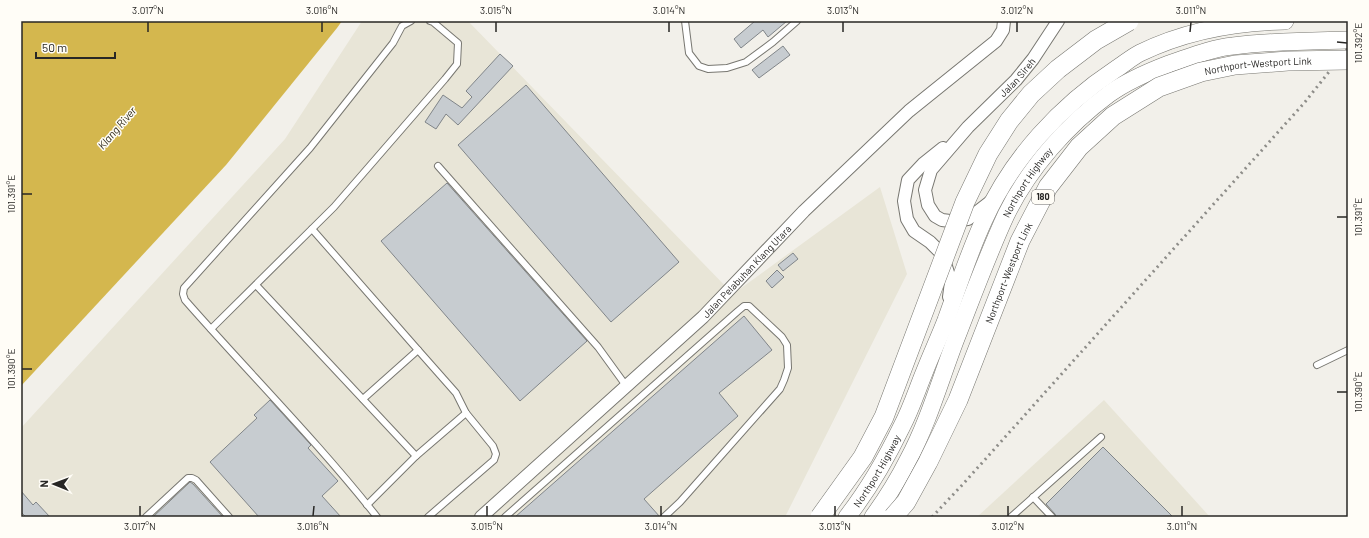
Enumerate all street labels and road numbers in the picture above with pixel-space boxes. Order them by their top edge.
street label: Jalan Sireh [997,55,1038,99]
street label: Northport-Westport Link [1203,55,1312,77]
street label: Northport Highway [1000,144,1055,219]
road number: 180 [1032,190,1054,204]
street label: Northport-Westport Link [982,220,1035,325]
street label: Jalan Pelabuhan Klang Utara [700,222,793,320]
street label: Northport Highway [851,432,903,509]

